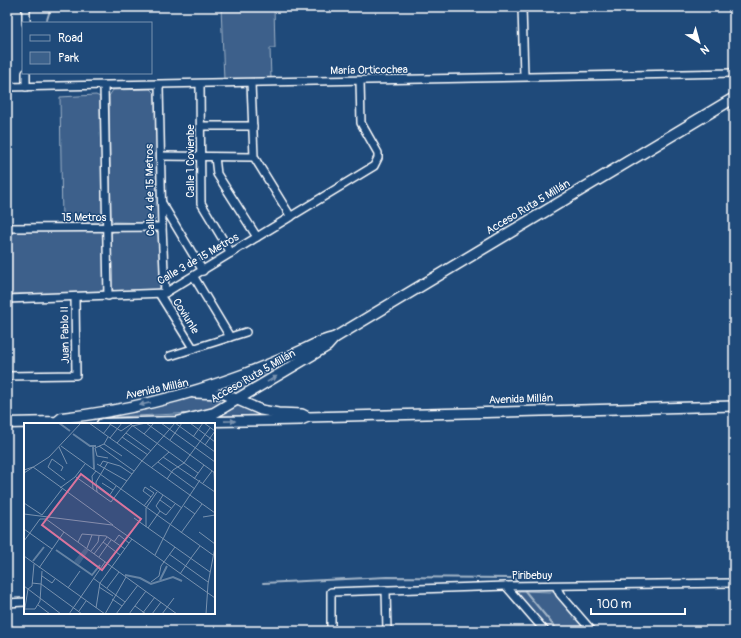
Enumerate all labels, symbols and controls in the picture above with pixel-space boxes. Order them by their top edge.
legend [22,22,152,74]
north arrow [679,22,719,62]
text: Road [58,31,83,46]
text: N [697,42,712,57]
text: Park [58,51,79,66]
street label: María Orticochea [330,63,408,77]
street label: Calle 1 Covienbe [184,124,197,198]
street label: Calle 4 de 15 Metros [143,144,157,236]
street label: Acceso Ruta 5 Millán [484,177,572,237]
street label: 15 Metros [62,211,107,224]
street label: Calle 3 de 15 Metros [155,230,241,288]
street label: Coviunle [170,296,202,337]
street label: Juan Pablo II [58,306,72,364]
street label: Acceso Ruta 5 Millán [208,346,298,406]
street label: Avenida Millán [124,376,190,402]
one-way arrow [266,376,278,383]
street label: Avenida Millán [489,391,553,407]
one-way arrow [139,401,151,407]
one-way arrow [224,418,236,425]
inset map [24,423,215,614]
street label: Piribebuy [512,569,552,582]
scale bar [591,590,685,616]
text: 100 m [597,597,632,612]

